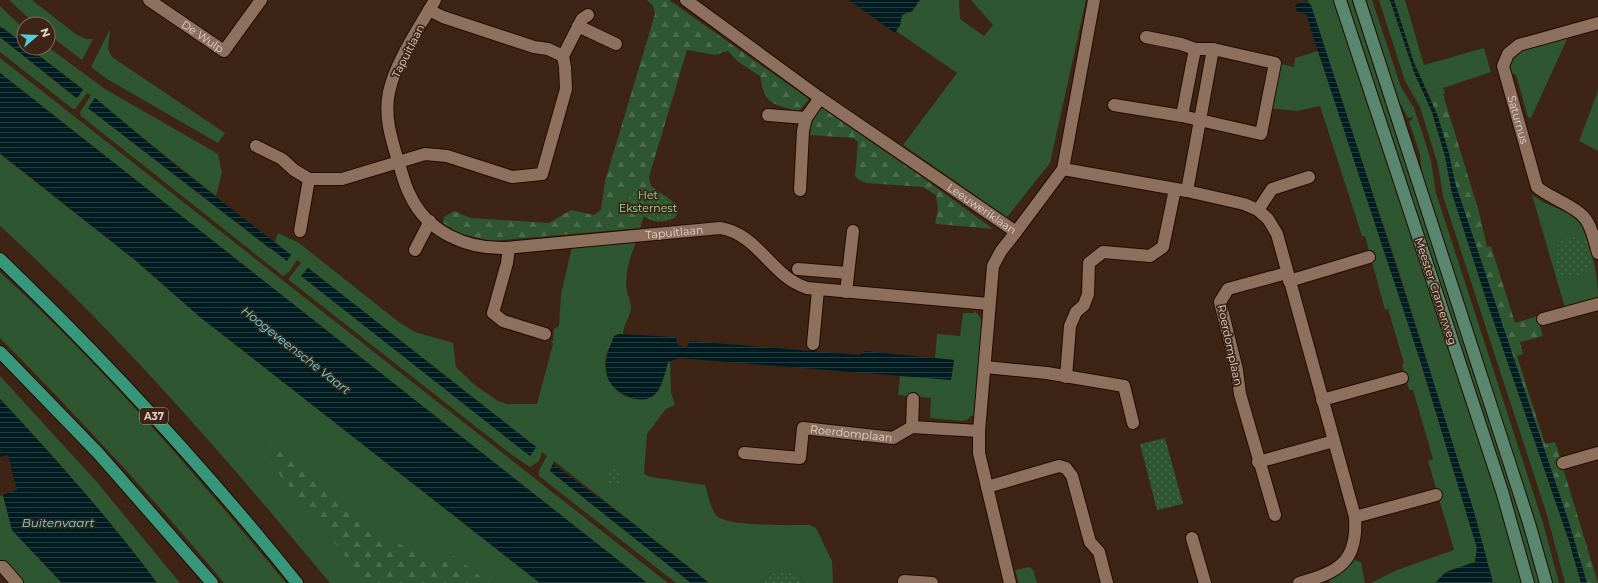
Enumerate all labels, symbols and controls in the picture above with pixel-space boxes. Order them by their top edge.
north arrow [16,16,56,56]
street label: De Wulp [179,17,227,56]
street label: Tapuitlaan [389,22,427,80]
text: N [37,26,54,39]
street label: Saturnus [1505,94,1532,146]
street label: Leeuweriklaan [945,180,1019,237]
park label: Het Eksternest [619,188,678,215]
street label: Tapuitlaan [645,223,704,242]
street label: Meester Cramerweg [1412,235,1460,347]
water label: Hoogeveensche Vaart [239,303,353,397]
street label: Roerdomplaan [1215,303,1245,387]
road number: A37 [140,408,168,424]
street label: Roerdomplaan [809,422,893,445]
water label: Buitenvaart [22,515,94,530]

